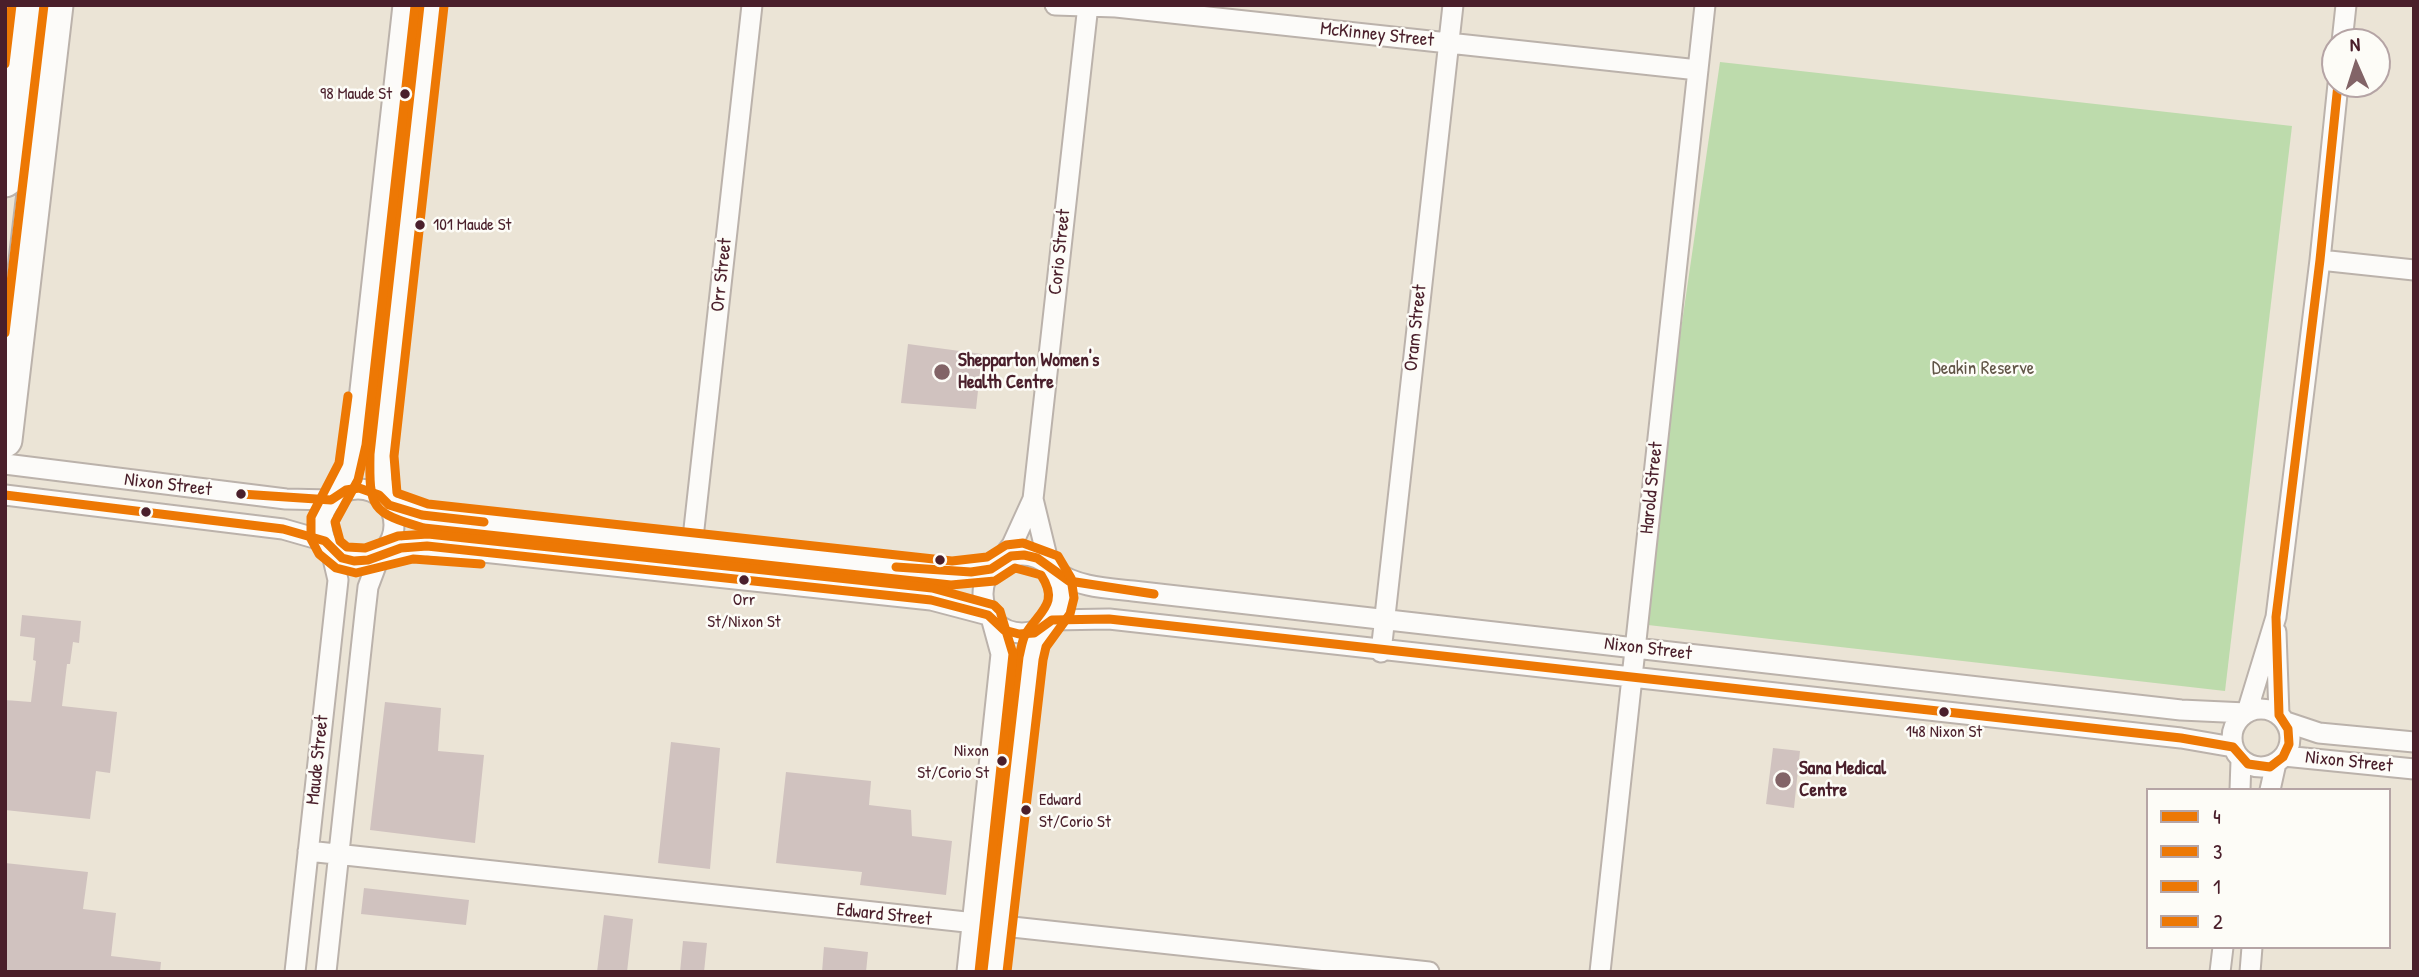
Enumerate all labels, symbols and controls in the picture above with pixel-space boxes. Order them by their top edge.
street label: McKinney Street [1319,18,1435,52]
north arrow [2321,28,2391,98]
text: N [2349,31,2361,57]
place label: 98 Maude St [320,84,392,104]
marker: 98 Maude St [398,87,412,101]
street label: Corio Street [1044,208,1076,296]
place label: 101 Maude St [433,215,511,235]
marker: 101 Maude St [413,218,427,232]
street label: Orr Street [707,237,737,313]
street label: Oram Street [1400,284,1432,372]
place label: Shepparton Women's Health Centre [958,350,1099,394]
park label: Deakin Reserve [1932,358,2034,380]
marker: Shepparton Women's Health Centre [932,362,952,382]
street label: Harold Street [1636,441,1668,535]
street label: Nixon Street [123,468,213,502]
unlabelled marker [234,487,248,501]
unlabelled marker [139,505,153,519]
unlabelled marker [933,553,947,567]
marker: Orr St/Nixon St [737,573,751,587]
place label: Orr St/Nixon St [707,590,781,630]
street label: Nixon Street [1603,632,1693,666]
marker: 148 Nixon St [1937,705,1951,719]
street label: Maude Street [302,714,334,806]
place label: 148 Nixon St [1906,722,1982,742]
place label: Nixon St/Corio St [917,741,989,781]
street label: Nixon Street [2304,746,2394,778]
marker: Nixon St/Corio St [995,754,1009,768]
place label: Sana Medical Centre [1799,758,1886,802]
marker: Sana Medical Centre [1773,770,1793,790]
legend [2146,788,2391,949]
place label: Edward St/Corio St [1039,790,1111,830]
text: 4 [2213,802,2221,831]
marker: Edward St/Corio St [1019,803,1033,817]
text: 3 [2213,837,2222,866]
text: 1 [2213,872,2221,901]
street label: Edward Street [835,899,933,931]
text: 2 [2213,907,2223,936]

